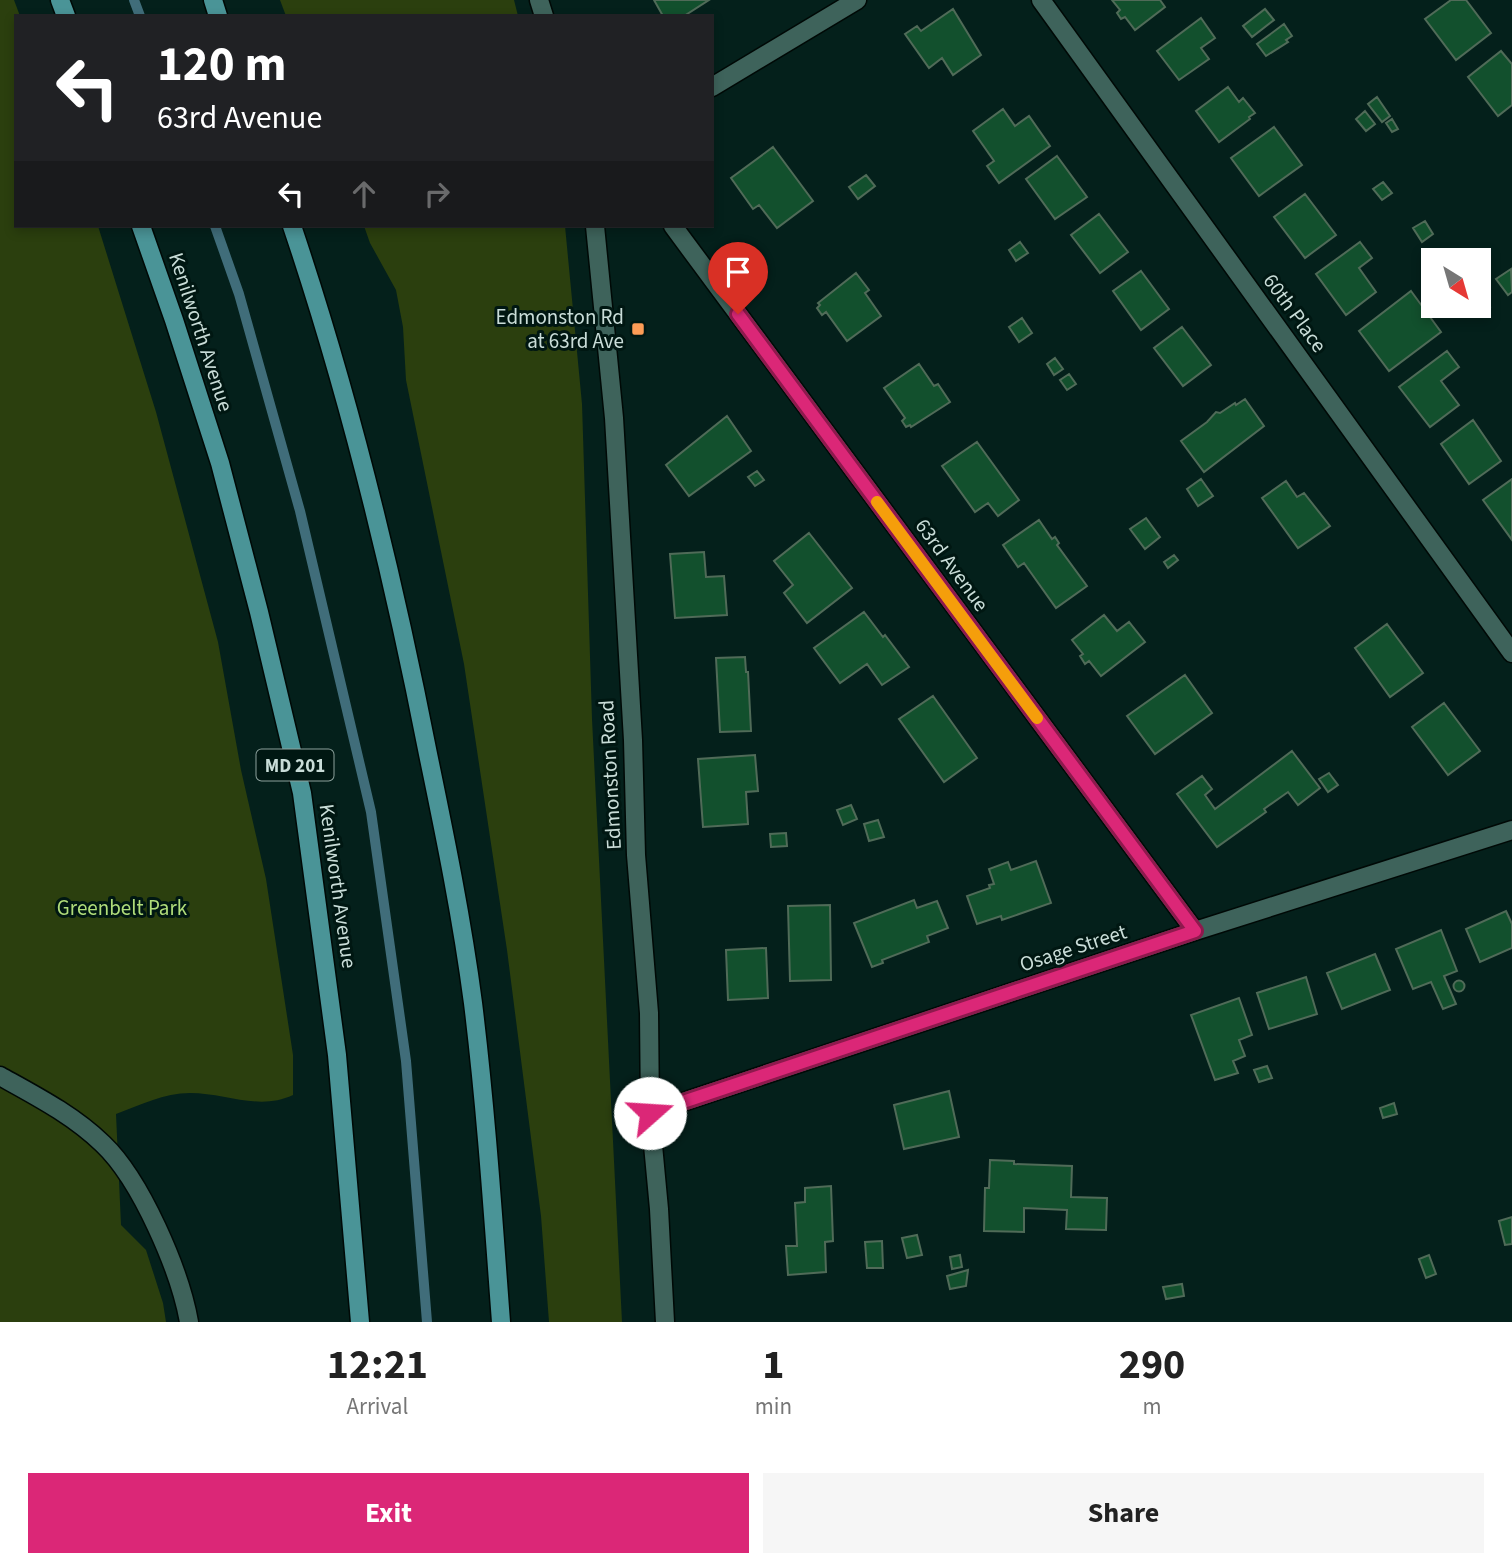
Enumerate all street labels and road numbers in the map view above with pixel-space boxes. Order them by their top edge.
street label: Kenilworth Avenue [161,249,241,415]
street label: 60th Place [1256,267,1334,359]
street label: 63rd Avenue [908,512,996,618]
street label: Edmonston Road [591,699,629,851]
road number: MD 201 [256,750,334,780]
street label: Kenilworth Avenue [312,802,364,970]
street label: Osage Street [1016,917,1130,979]

